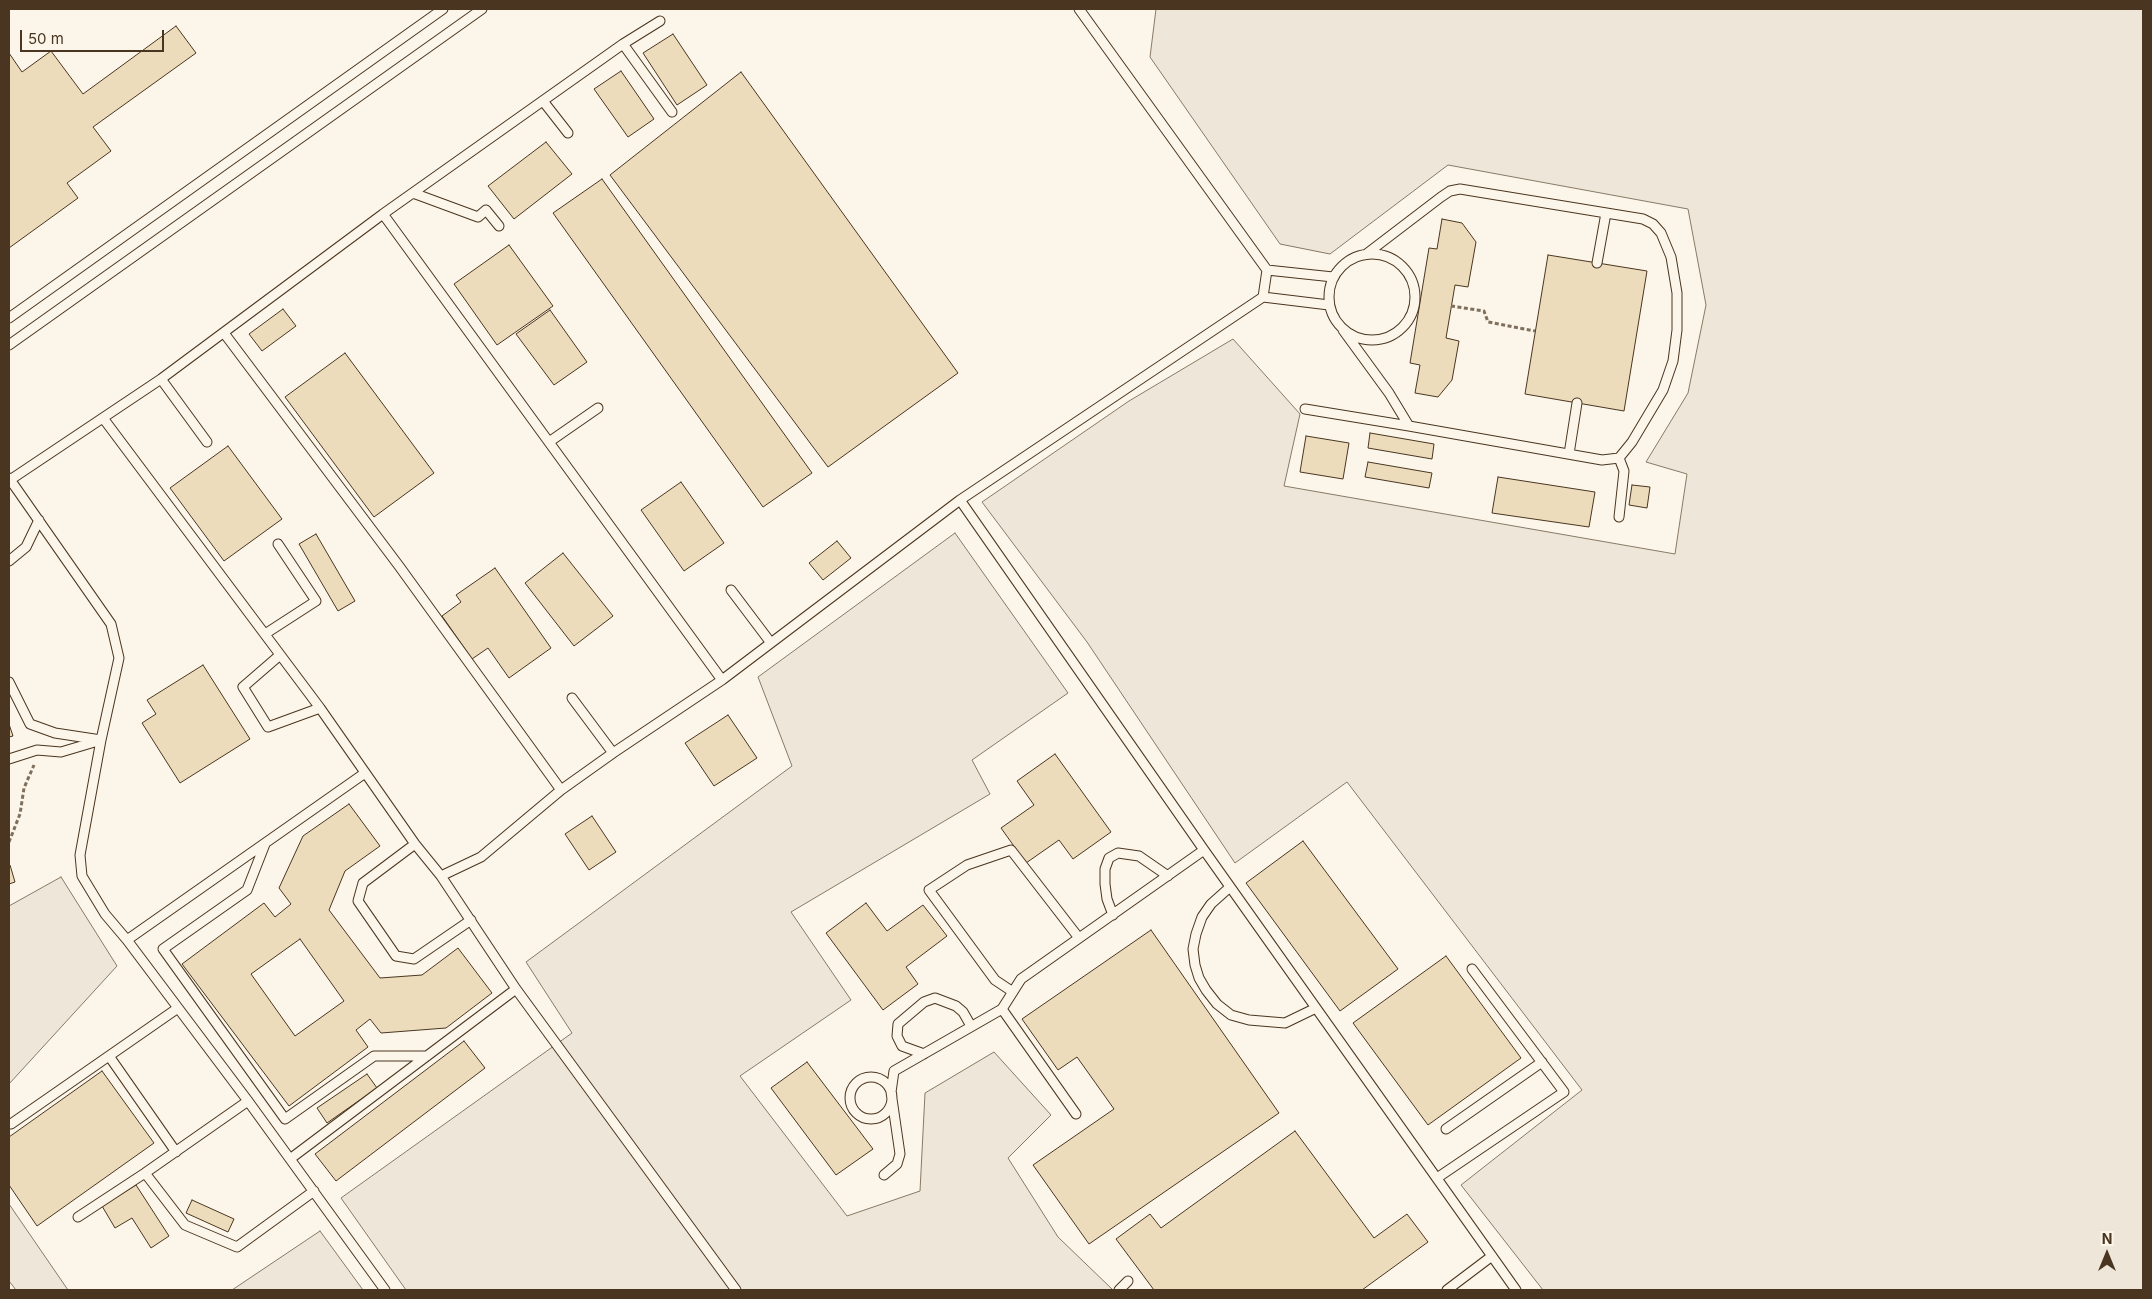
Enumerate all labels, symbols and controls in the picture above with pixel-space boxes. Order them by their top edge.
scale bar [22,20,166,52]
text: 50 m [28,29,64,48]
north arrow [2082,1229,2132,1279]
text: N [2102,1230,2112,1247]

